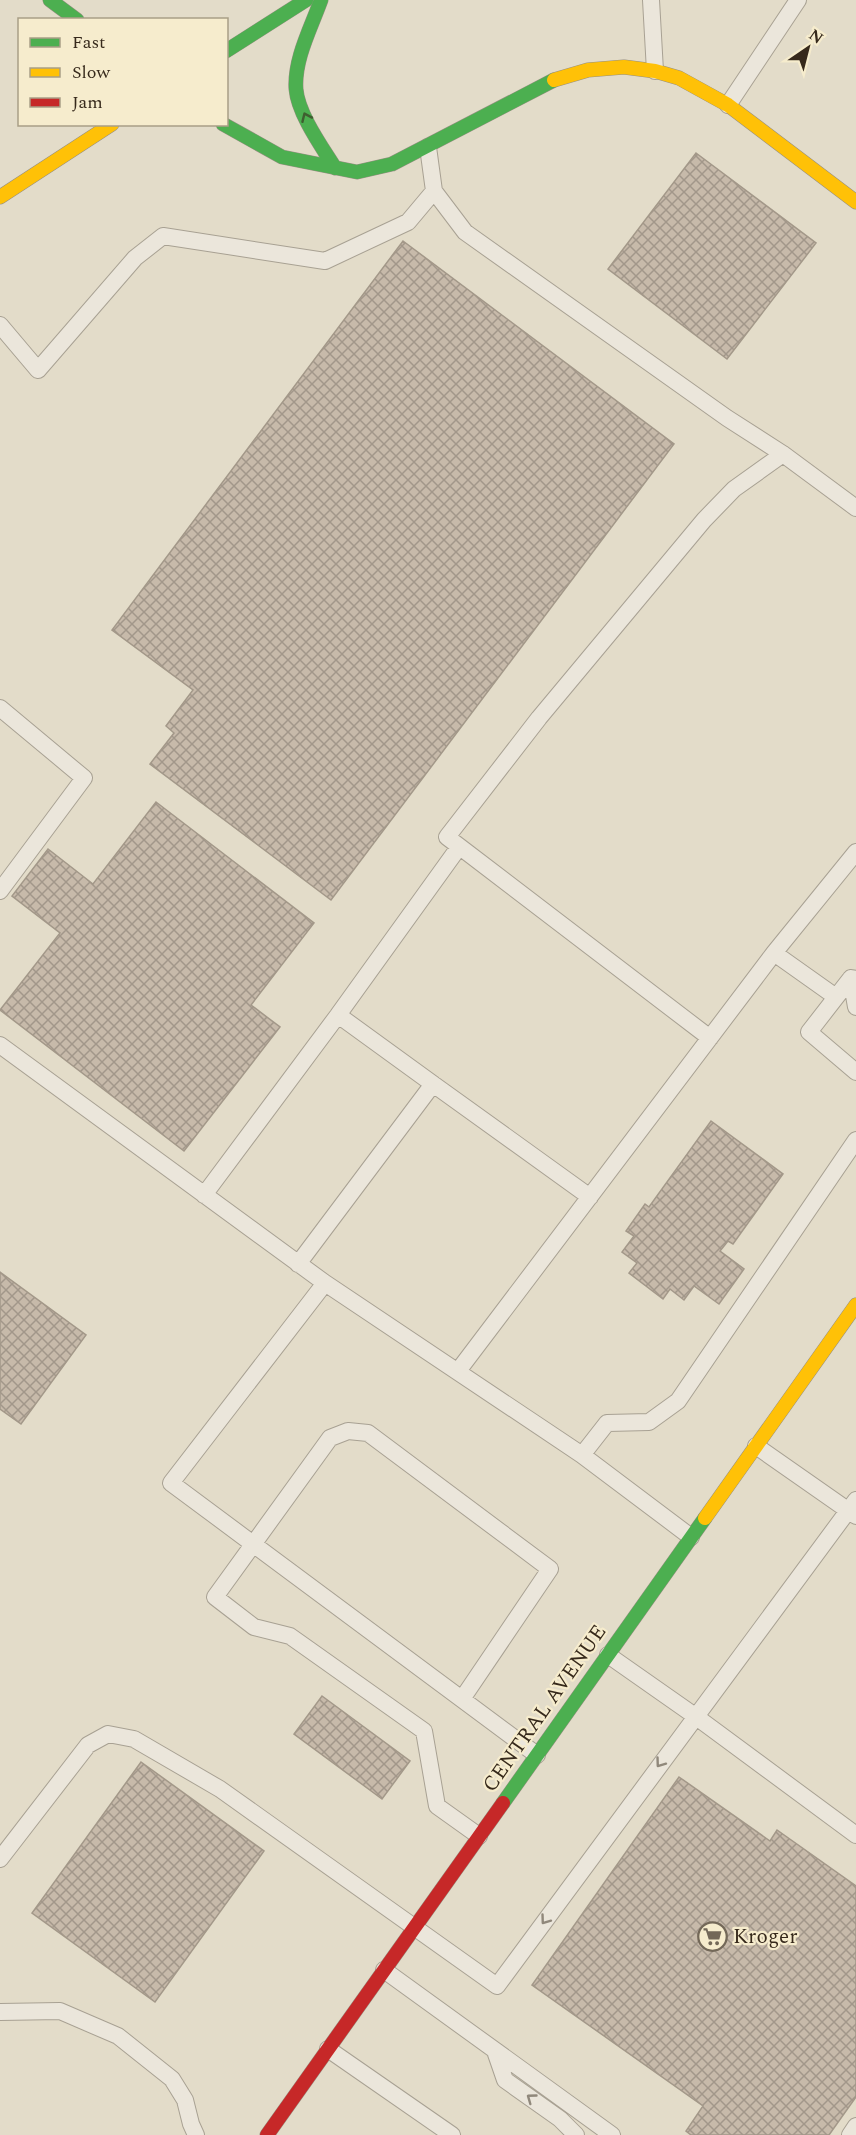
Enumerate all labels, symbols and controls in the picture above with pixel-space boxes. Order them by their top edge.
legend [18,18,228,126]
north arrow [778,18,838,78]
text: N [804,23,828,50]
text: Fast [72,29,105,56]
text: Slow [72,59,111,86]
text: Jam [72,89,103,116]
one-way arrow [302,113,314,124]
street label: CENTRAL AVENUE [475,1618,615,1799]
one-way arrow [656,1757,667,1768]
one-way arrow [541,1914,552,1925]
supermarket icon: Kroger [696,1920,728,1952]
place label: Kroger [733,1921,798,1953]
one-way arrow [526,2094,537,2105]

